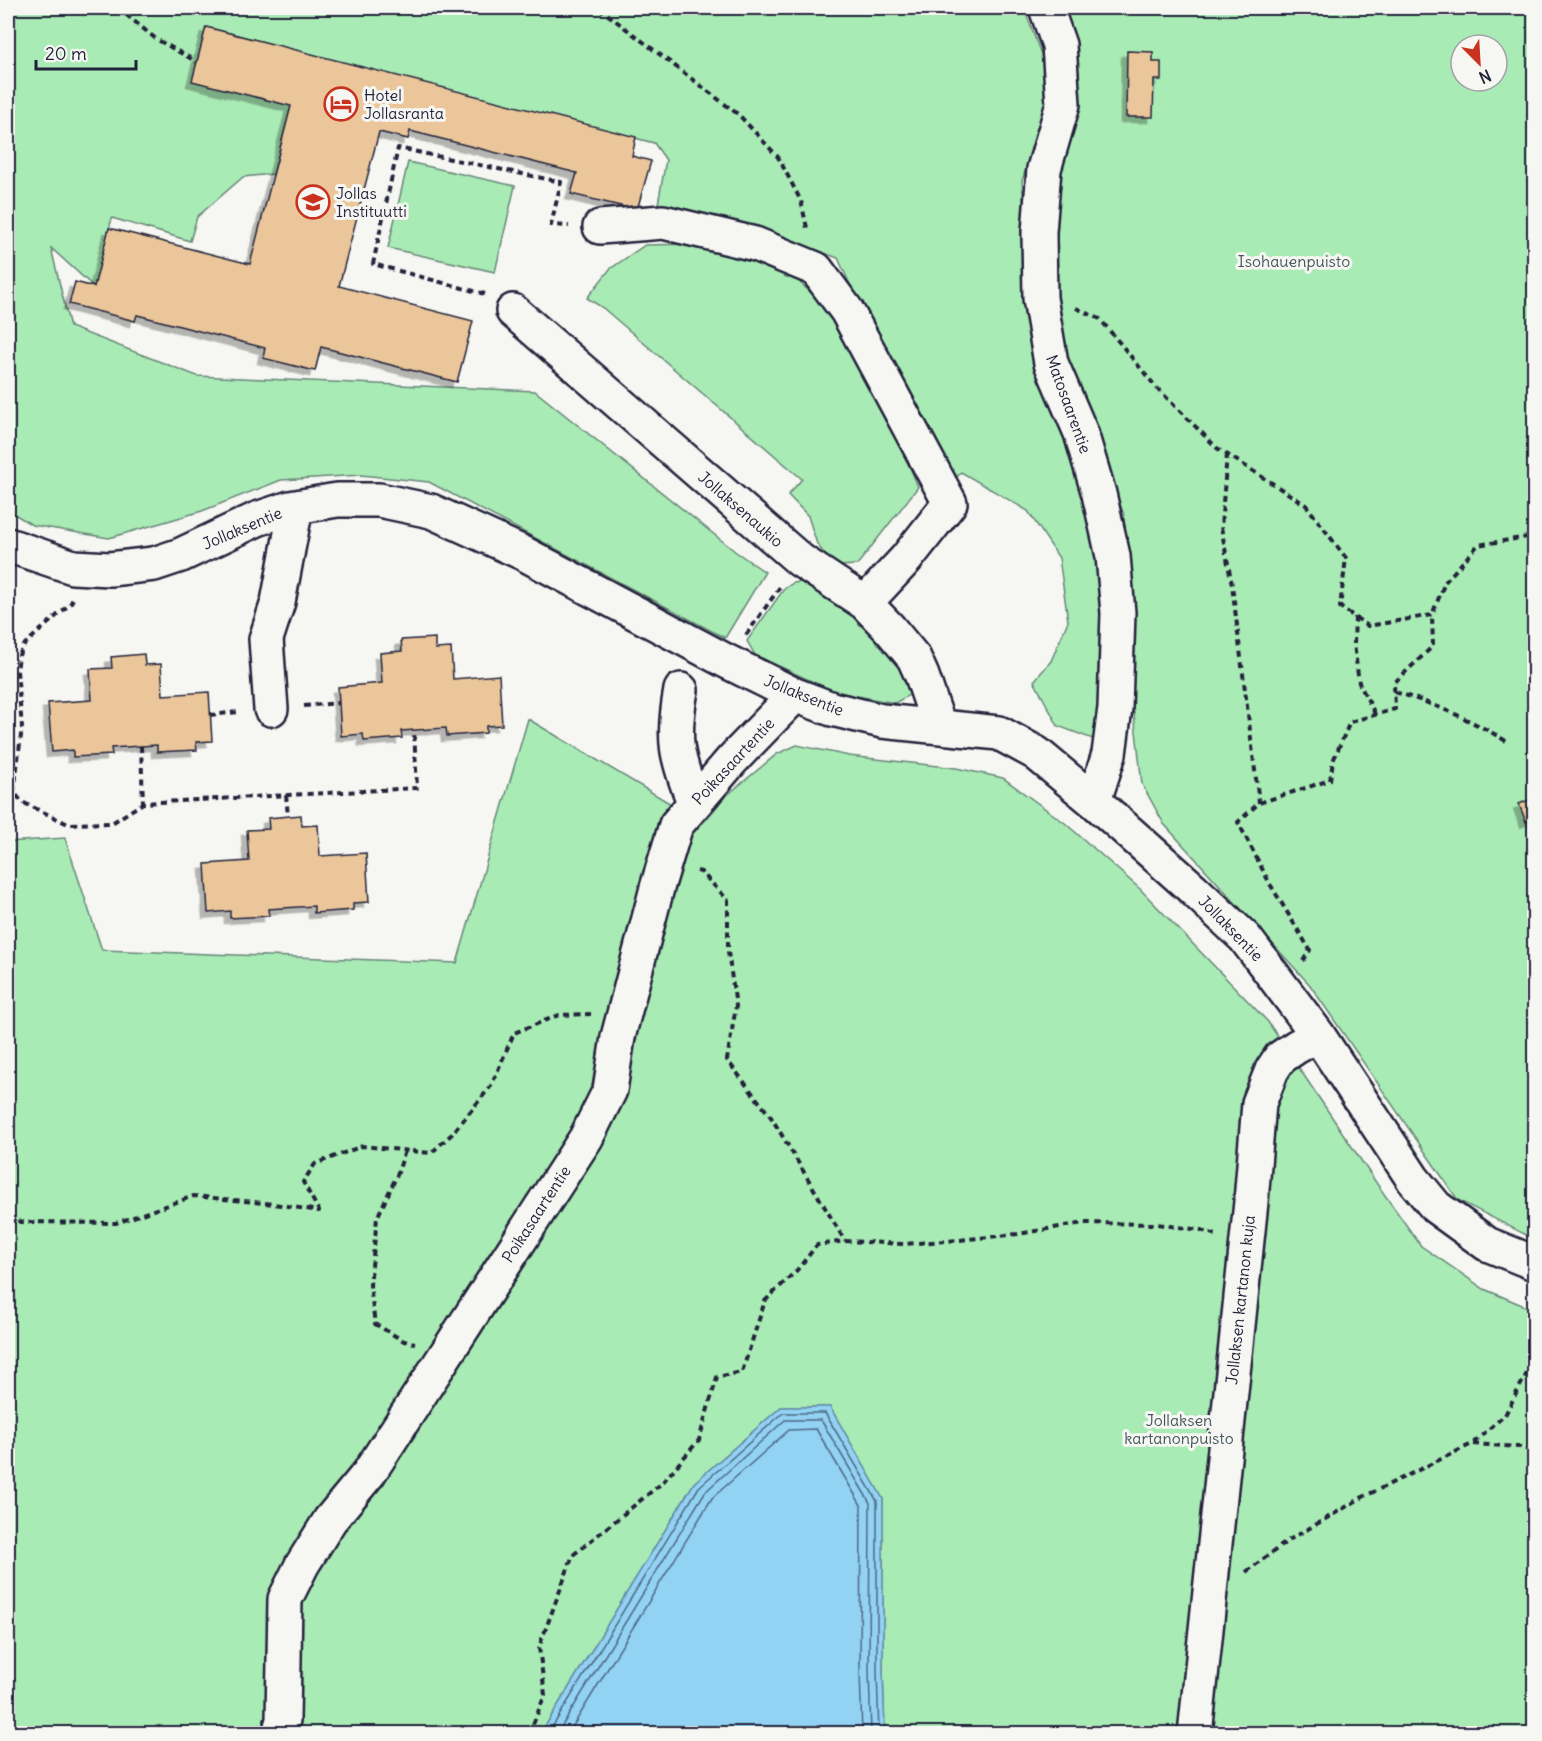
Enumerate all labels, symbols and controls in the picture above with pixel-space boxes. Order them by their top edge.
scale bar [36,33,136,71]
north arrow [1449,33,1509,93]
text: 20 m [45,42,87,65]
text: N [1476,65,1494,88]
place label: Hotel Jollasranta [364,85,444,123]
hotel icon: Hotel Jollasranta [323,86,359,122]
place label: Jollas Instituutti [336,183,407,221]
school or university icon: Jollas Instituutti [295,184,331,220]
park label: Isohauenpuisto [1238,251,1350,271]
street label: Matosaarentie [1042,352,1096,456]
street label: Jollaksenaukio [694,467,788,551]
street label: Jollaksentie [199,502,285,554]
street label: Jollaksentie [761,670,847,720]
street label: Poikasaartentie [688,713,778,809]
street label: Jollaksentie [1195,891,1267,965]
street label: Poikasaartentie [497,1162,575,1266]
street label: Jollaksen kartanon kuja [1221,1214,1259,1386]
park label: Jollaksen kartanonpuisto [1124,1410,1234,1448]

